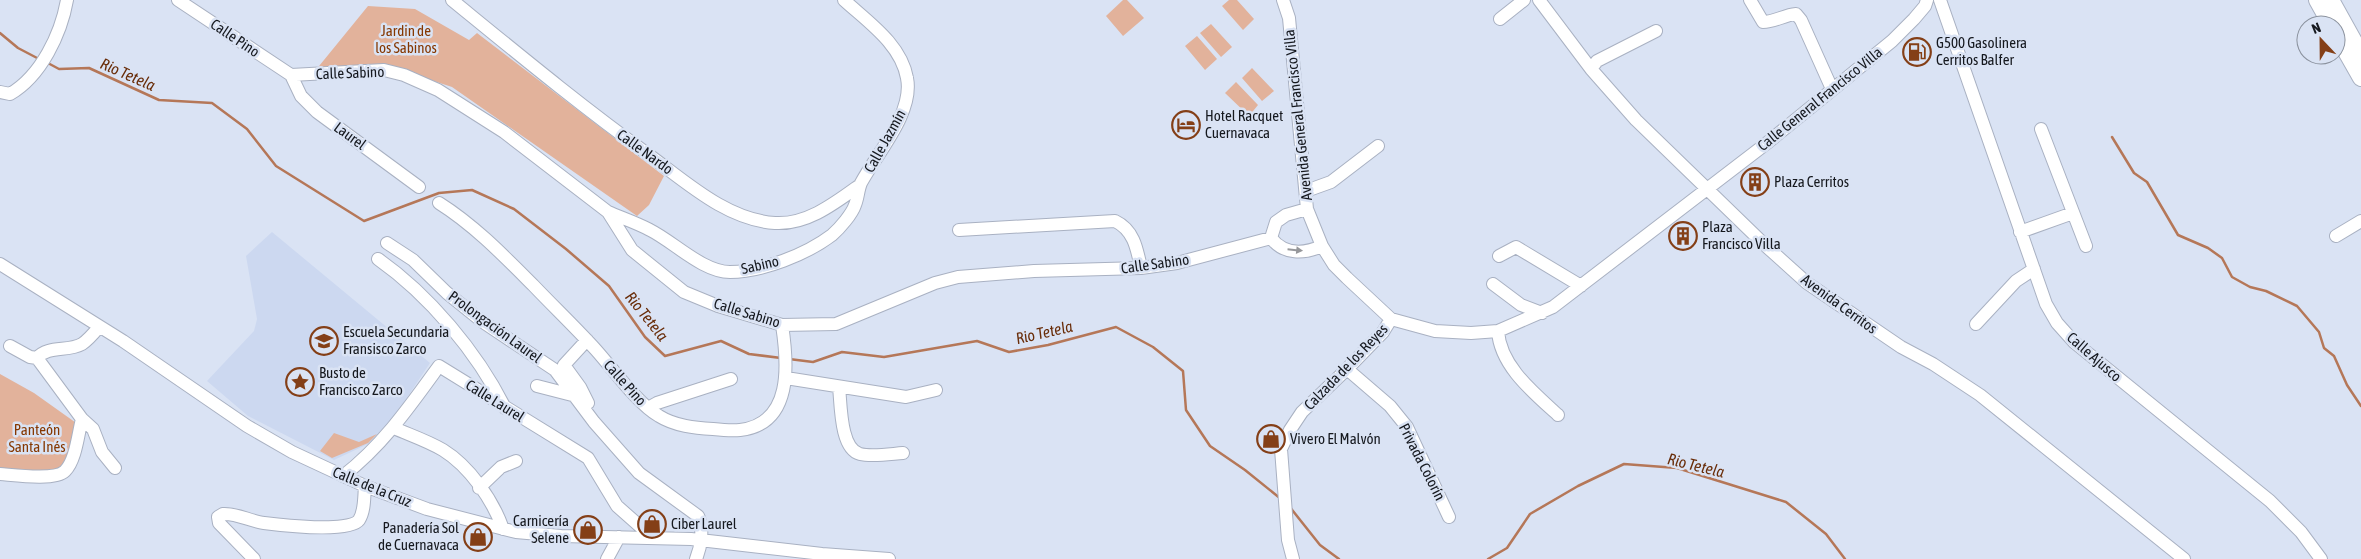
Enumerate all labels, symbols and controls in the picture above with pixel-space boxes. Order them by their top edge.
street label: Calle Pino [208,15,263,60]
north arrow [2296,15,2346,65]
text: N [2309,19,2323,37]
park label: Jardin de los Sabinos [375,22,437,56]
street label: Avenida General Francisco Villa [1280,29,1315,201]
place label: G500 Gasolinera Cerritos Balfer [1936,34,2027,68]
fuel station icon: G500 Gasolinera Cerritos Balfer [1902,37,1932,67]
street label: Calle General Francisco Villa [1754,43,1885,154]
water label: Rio Tetela [98,54,159,94]
street label: Calle Sabino [315,63,385,82]
street label: Calle Jazmín [860,106,909,175]
place label: Hotel Racquet Cuernavaca [1205,107,1283,141]
hotel icon: Hotel Racquet Cuernavaca [1171,110,1201,140]
street label: Laurel [331,118,370,153]
street label: Calle Nardo [614,126,677,178]
building icon: Plaza Cerritos [1740,167,1770,197]
place label: Plaza Cerritos [1774,173,1849,190]
place label: Plaza Francisco Villa [1702,218,1781,252]
building icon: Plaza Francisco Villa [1668,221,1698,251]
one-way arrow [1287,247,1303,255]
street label: Calle Sabino [1120,250,1190,277]
street label: Sabino [739,252,780,277]
street label: Avenida Cerritos [1798,270,1880,337]
street label: Prolongación Laurel [446,287,545,366]
water label: Rio Tetela [622,288,673,345]
street label: Calle Sabino [712,294,782,331]
water label: Rio Tetela [1014,317,1075,347]
street label: Calzada de los Reyes [1300,320,1391,413]
place label: Escuela Secundaria Fransisco Zarco [343,323,449,357]
school or university icon: Escuela Secundaria Fransisco Zarco [309,326,339,356]
street label: Calle Ajusco [2064,328,2125,385]
street label: Calle Pino [601,356,650,409]
place label: Busto de Francisco Zarco [319,364,403,398]
place icon: Busto de Francisco Zarco [285,367,315,397]
street label: Calle Laurel [463,376,528,425]
street label: Privada Colorín [1396,420,1449,503]
park label: Panteón Santa Inés [8,421,66,455]
shop icon: Vivero El Malvón [1256,424,1286,454]
place label: Vivero El Malvón [1290,430,1381,447]
water label: Rio Tetela [1666,449,1727,481]
street label: Calle de la Cruz [330,463,414,510]
shop icon: Ciber Laurel [637,509,667,539]
place label: Carnicería Selene [513,512,569,546]
shop icon: Carnicería Selene [573,515,603,545]
place label: Ciber Laurel [671,515,737,532]
place label: Panadería Sol de Cuernavaca [378,519,459,553]
shop icon: Panadería Sol de Cuernavaca [463,522,493,552]

